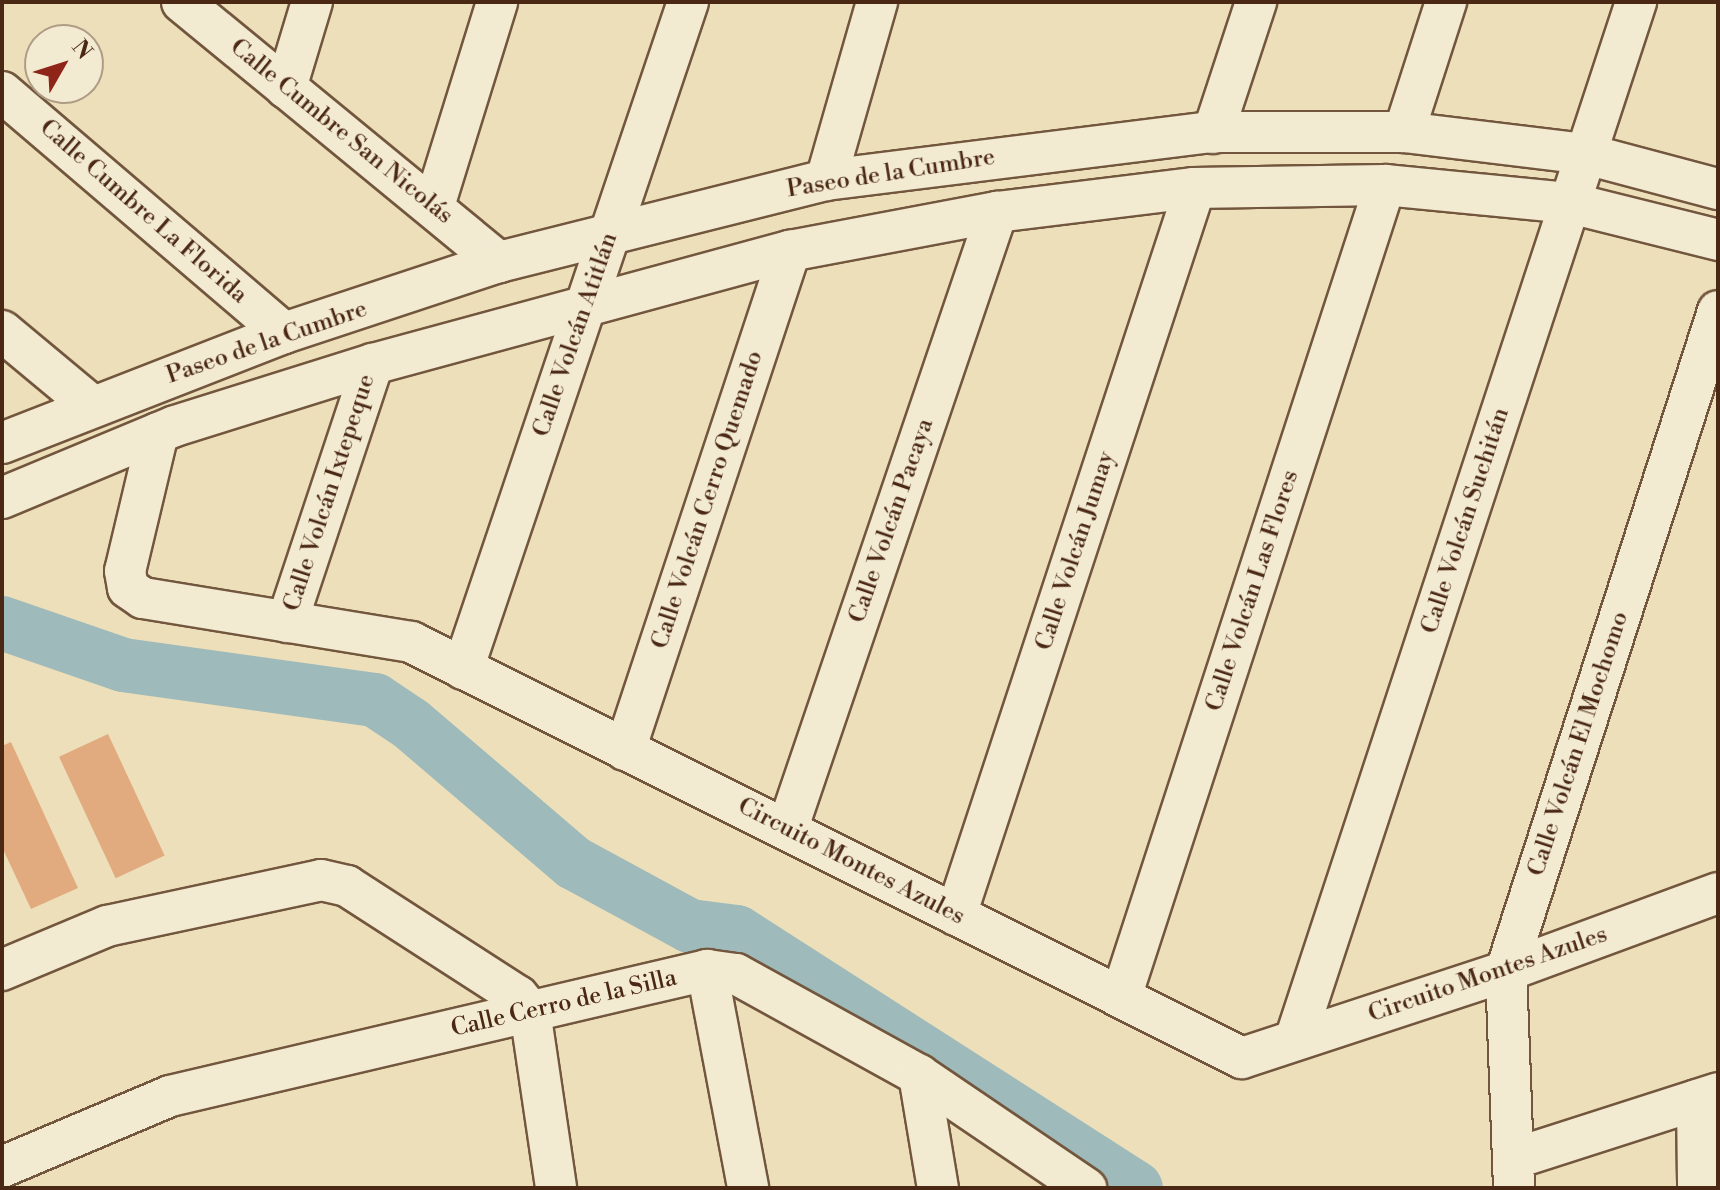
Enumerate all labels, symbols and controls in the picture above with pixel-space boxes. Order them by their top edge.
north arrow [24,24,104,104]
street label: Calle Cumbre San Nicolás [224,33,458,231]
text: N [66,35,97,65]
street label: Calle Cumbre La Florida [33,114,253,310]
street label: Paseo de la Cumbre [785,143,997,205]
street label: Calle Volcán Atitlán [528,229,624,441]
street label: Paseo de la Cumbre [163,295,371,391]
street label: Calle Volcán Cerro Quemado [646,347,770,653]
street label: Calle Volcán Ixtepeque [278,371,382,615]
street label: Calle Volcán Suchitán [1416,404,1516,638]
street label: Calle Volcán Pacaya [844,415,940,627]
street label: Calle Volcán Jumay [1030,448,1122,654]
street label: Calle Volcán Las Flores [1200,467,1306,715]
street label: Calle Volcán El Mochomo [1523,608,1635,880]
street label: Circuito Montes Azules [733,792,969,932]
street label: Circuito Montes Azules [1365,921,1611,1029]
street label: Calle Cerro de la Silla [448,964,680,1044]

